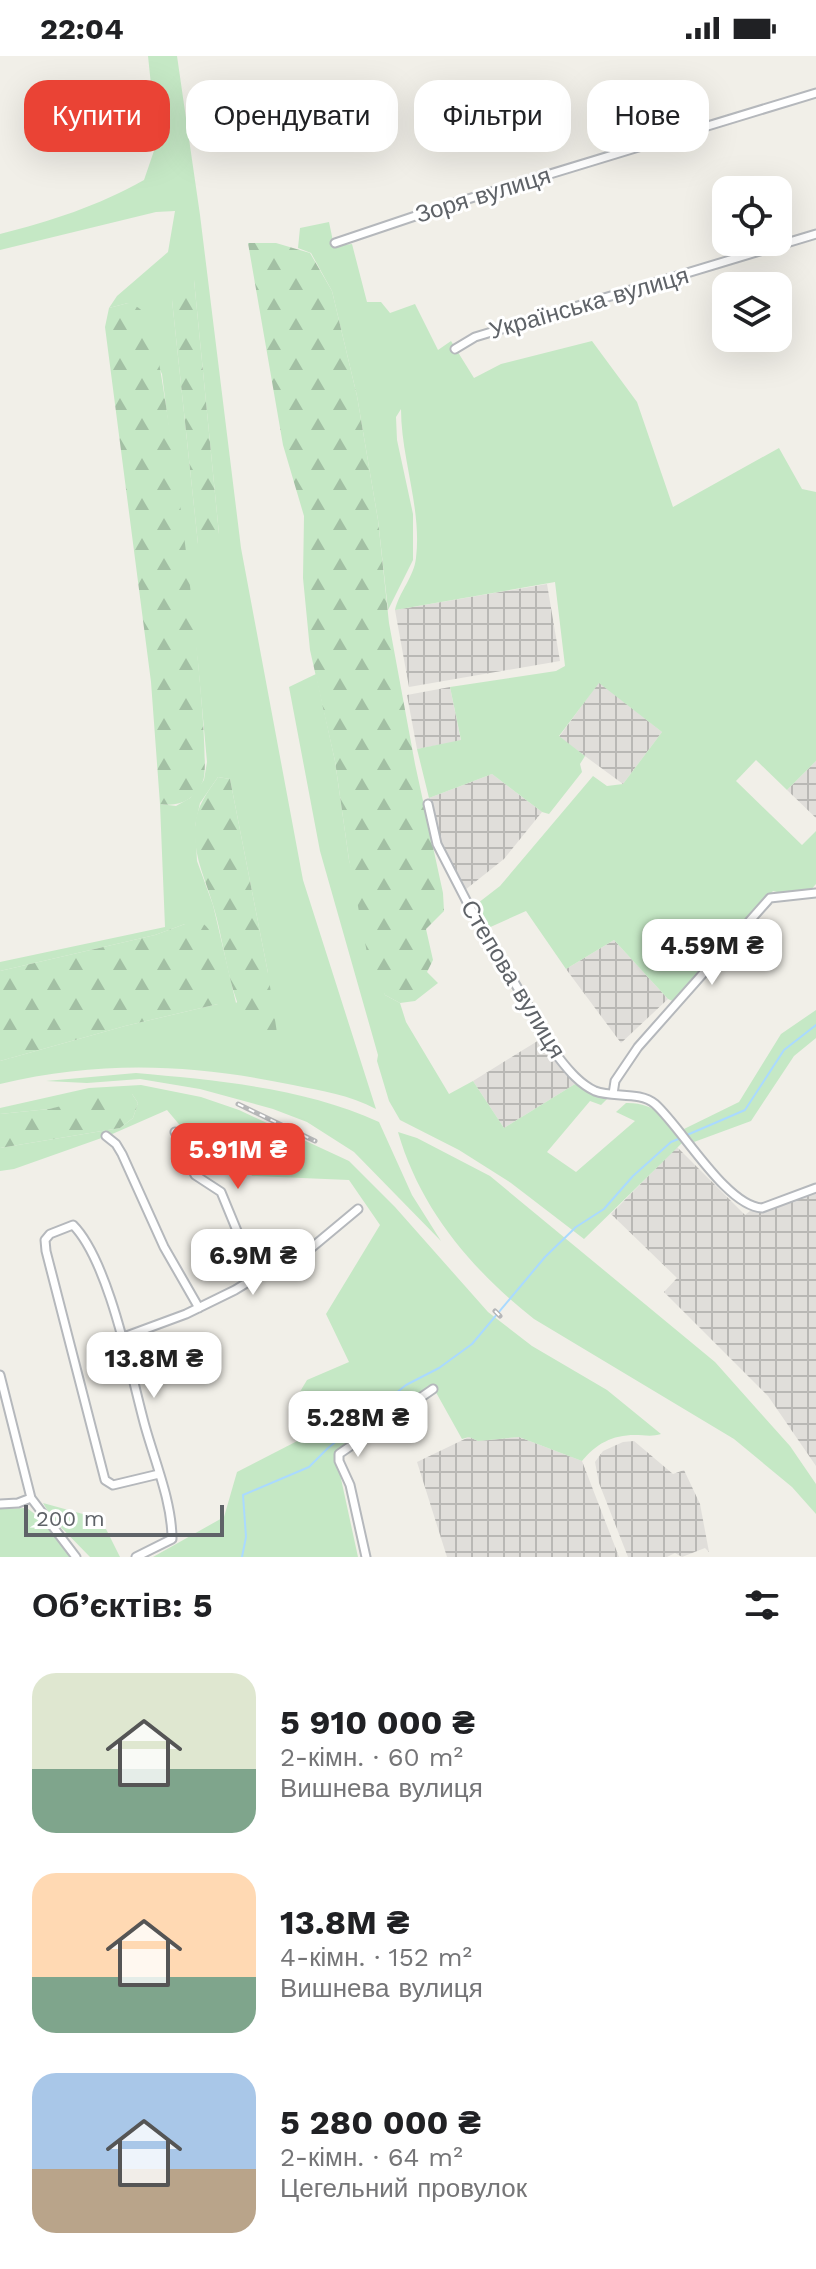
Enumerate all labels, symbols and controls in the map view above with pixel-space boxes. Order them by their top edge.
text: 22:04 [40,11,124,46]
chip: Купити [24,80,170,152]
chip: Орендувати [186,80,398,152]
chip: Фільтри [414,80,571,152]
chip: Нове [587,80,709,152]
street label: Зоря вулиця [412,161,554,229]
map controls [712,176,792,352]
button: locate [712,176,792,256]
street label: Українська вулиця [486,261,692,345]
button: layers [712,272,792,352]
street label: Степова вулиця [455,895,571,1063]
pin: 4.59M ₴ [638,919,786,987]
text: 4.59M ₴ [660,930,764,960]
pin: 5.91M ₴ [164,1123,312,1191]
text: 5.91M ₴ [189,1134,287,1164]
pin: 6.9M ₴ [188,1229,318,1297]
text: 6.9M ₴ [209,1240,297,1270]
pin: 13.8M ₴ [80,1332,228,1400]
text: 13.8M ₴ [105,1343,203,1373]
pin: 5.28M ₴ [284,1391,432,1459]
text: 5.28M ₴ [307,1402,409,1432]
scale bar [24,1501,224,1537]
text: 200 m [36,1506,105,1531]
icon: filters [740,1583,784,1627]
text: Об’єктів: 5 [32,1585,212,1625]
text: 5 910 000 ₴ [280,1702,475,1742]
icon: home [96,1705,192,1801]
text: 2-кімн. · 60 m² [280,1742,463,1772]
text: Вишнева вулиця [280,1773,483,1803]
text: 13.8M ₴ [280,1902,409,1942]
icon: home [96,1905,192,2001]
text: 4-кімн. · 152 m² [280,1942,472,1972]
text: Вишнева вулиця [280,1973,483,2003]
text: 5 280 000 ₴ [280,2102,481,2142]
icon: home [96,2105,192,2201]
text: 2-кімн. · 64 m² [280,2142,463,2172]
text: Цегельний провулок [280,2173,527,2203]

